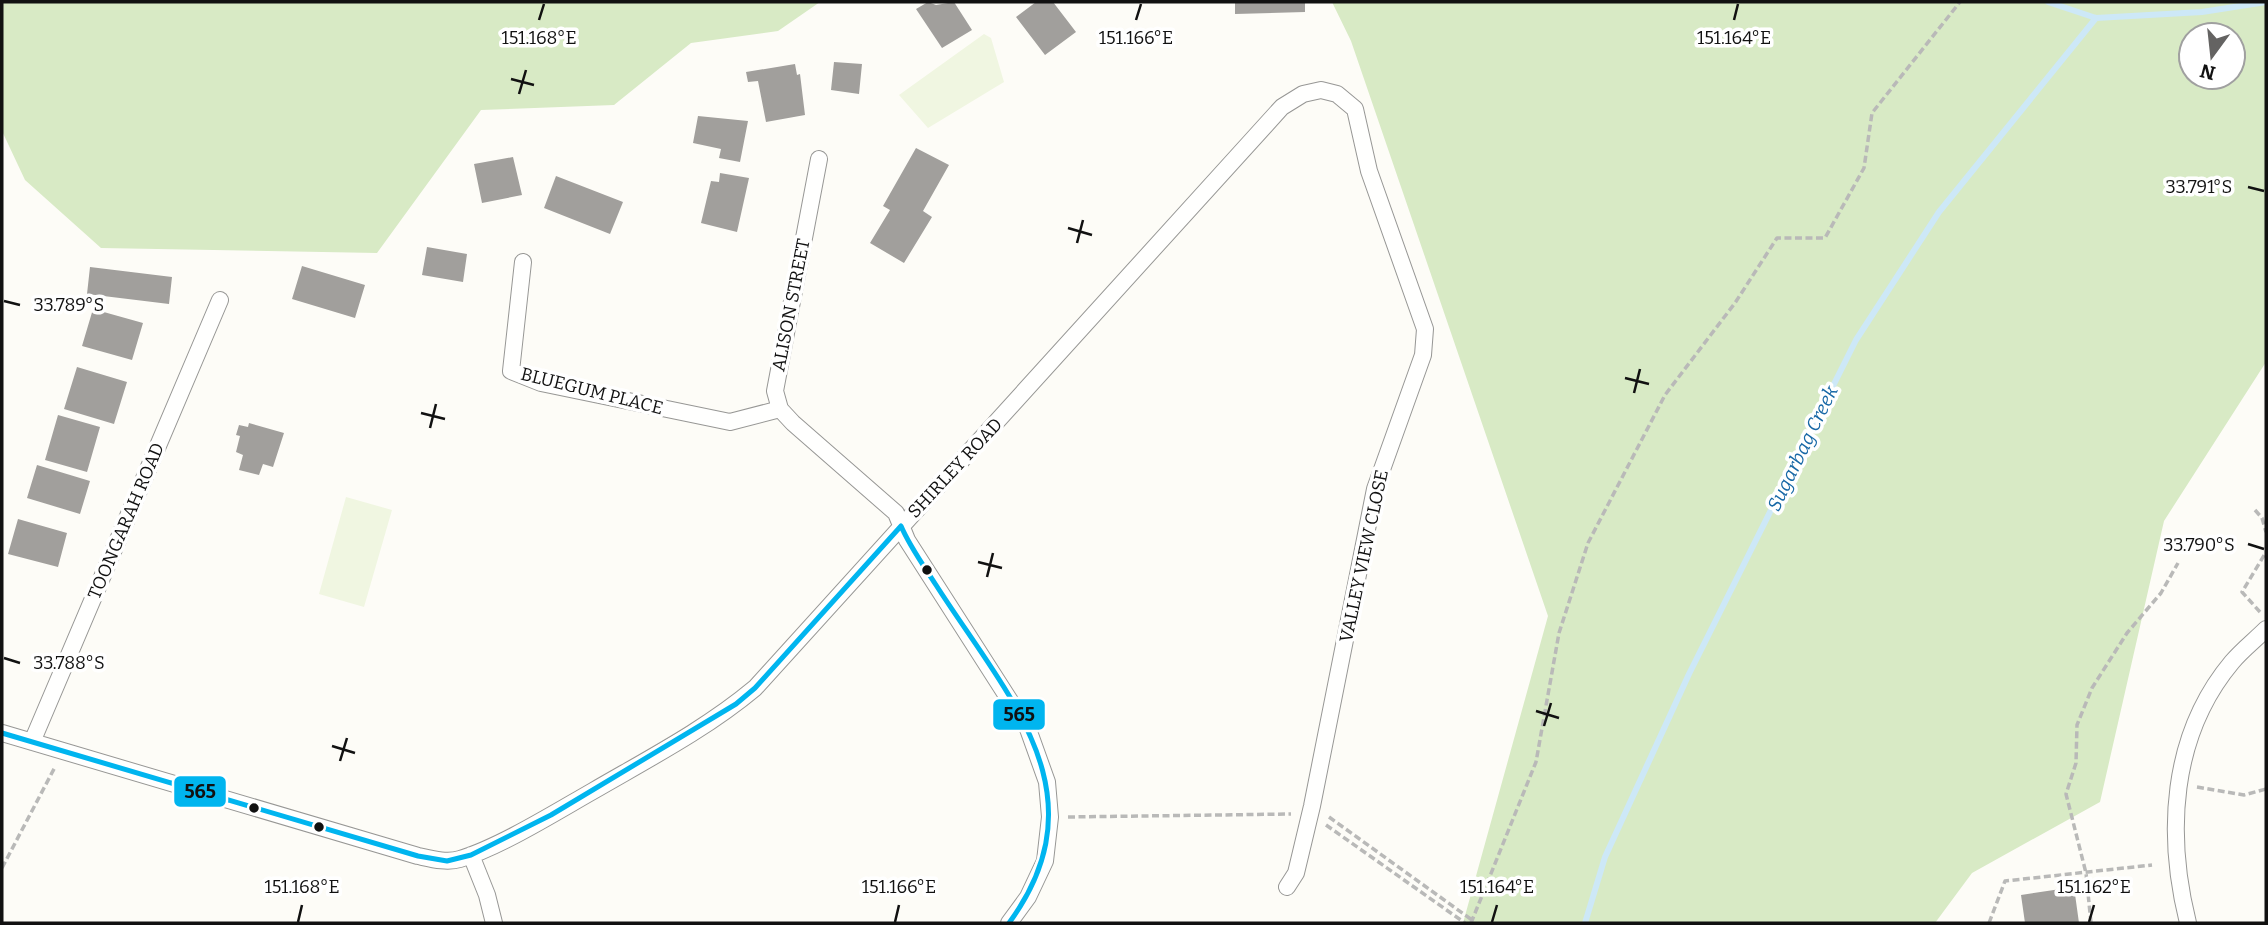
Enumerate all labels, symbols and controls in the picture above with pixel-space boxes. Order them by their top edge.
north arrow [2177,21,2247,91]
text: 151.168°E [501,27,577,49]
text: 151.166°E [1099,27,1173,49]
text: 151.164°E [1697,27,1771,49]
text: N [2197,59,2218,85]
text: 33.791°S [2166,176,2232,198]
street label: ALISON STREET [767,236,815,373]
text: 33.789°S [34,294,104,316]
street label: BLUEGUM PLACE [519,363,665,419]
water label: Sugarbag Creek [1762,381,1843,515]
street label: SHIRLEY ROAD [903,413,1007,523]
street label: TOONGARAH ROAD [83,439,169,603]
street label: VALLEY VIEW CLOSE [1335,468,1393,644]
text: 33.790°S [2163,534,2235,556]
unlabelled marker [920,563,934,577]
text: 33.788°S [33,652,105,674]
line badge: 565 [992,698,1046,731]
text: 565 [1003,703,1035,726]
line badge: 565 [173,775,227,808]
text: 565 [184,780,216,803]
unlabelled marker [247,801,261,815]
unlabelled marker [312,820,326,834]
text: 151.168°E [264,876,340,898]
text: 151.166°E [862,876,936,898]
text: 151.164°E [1460,876,1534,898]
text: 151.162°E [2057,876,2131,898]

